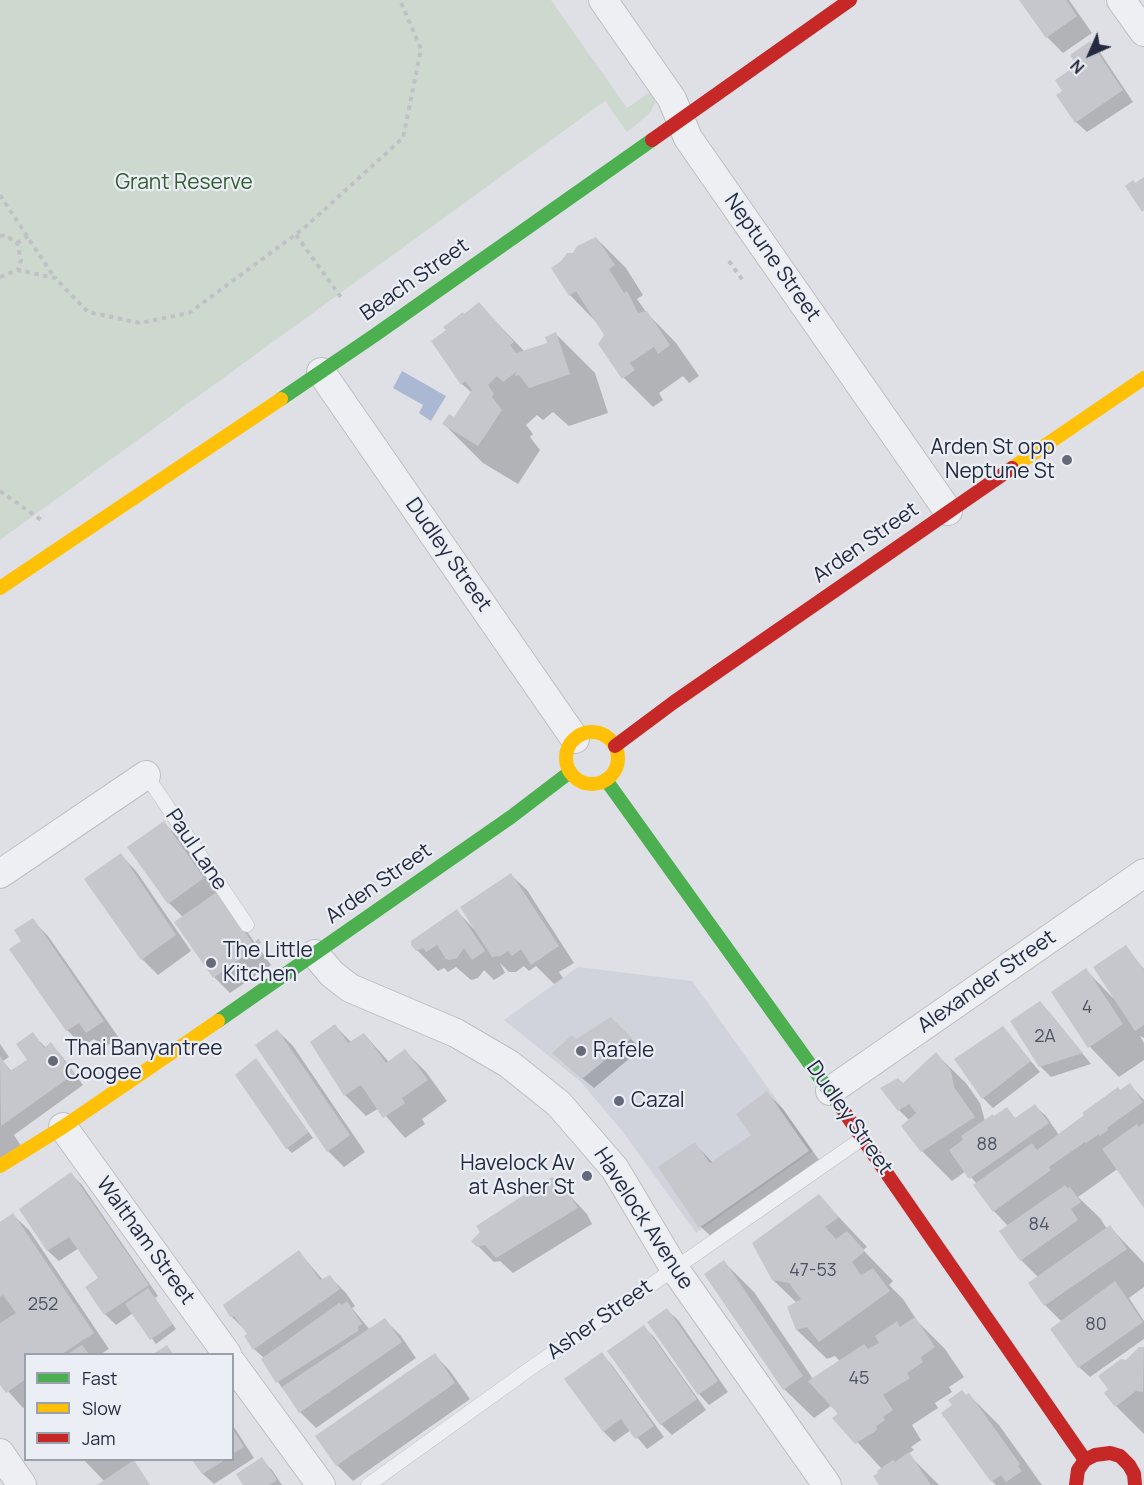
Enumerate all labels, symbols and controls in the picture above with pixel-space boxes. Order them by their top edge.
north arrow [1060,24,1120,84]
text: N [1065,55,1089,79]
park label: Grant Reserve [115,170,253,196]
street label: Neptune Street [719,189,825,327]
street label: Beach Street [356,233,474,327]
place label: Arden St opp Neptune St [930,435,1055,485]
marker: Arden St opp Neptune St [1060,453,1074,467]
street label: Dudley Street [400,493,496,617]
street label: Arden Street [808,497,924,589]
street label: Paul Lane [160,805,232,895]
street label: Arden Street [321,838,437,930]
street label: Alexander Street [913,925,1061,1039]
place label: The Little Kitchen [223,938,313,988]
marker: The Little Kitchen [204,956,218,970]
house number: 4 [1082,997,1092,1019]
house number: 2A [1034,1026,1056,1048]
place label: Thai Banyantree Coogee [65,1036,222,1086]
place label: Rafele [593,1038,654,1064]
marker: Rafele [574,1044,588,1058]
marker: Thai Banyantree Coogee [46,1054,60,1068]
street label: Dudley Street [801,1056,897,1180]
place label: Cazal [631,1088,685,1114]
marker: Cazal [612,1094,626,1108]
house number: 88 [977,1134,997,1156]
street label: Havelock Avenue [588,1144,698,1294]
place label: Havelock Av at Asher St [460,1151,575,1201]
marker: Havelock Av at Asher St [580,1169,594,1183]
street label: Waltham Street [90,1172,200,1310]
house number: 84 [1028,1214,1050,1236]
house number: 47-53 [789,1260,837,1282]
street label: Asher Street [543,1275,657,1365]
house number: 252 [28,1294,58,1316]
house number: 80 [1085,1314,1107,1336]
legend [24,1353,234,1461]
text: Fast [82,1366,117,1390]
house number: 45 [848,1368,870,1390]
text: Slow [82,1396,121,1420]
text: Jam [82,1426,116,1450]

